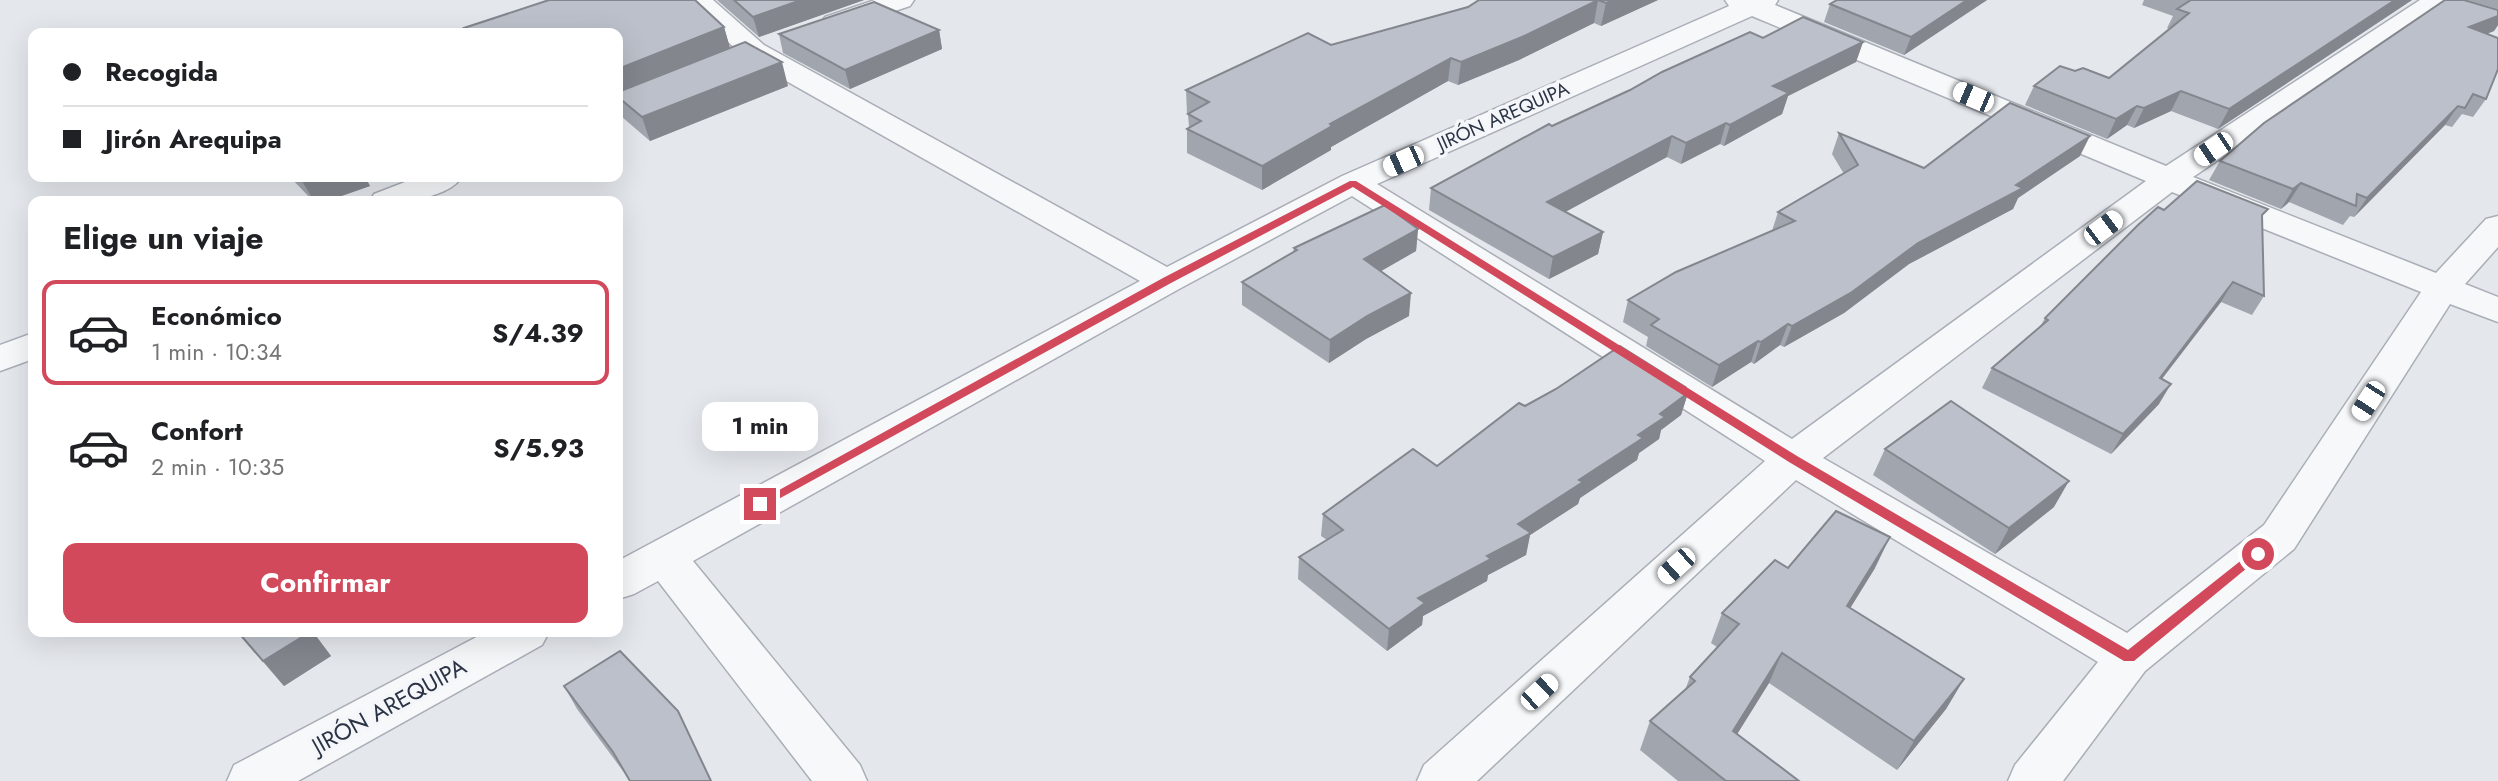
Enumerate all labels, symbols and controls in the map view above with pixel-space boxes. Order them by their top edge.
text: Recogida [105,53,218,91]
street label: JIRÓN AREQUIPA [1430,75,1574,158]
car [1950,79,1997,115]
text: Jirón Arequipa [105,120,282,158]
car [2190,129,2237,169]
car [1380,143,1427,179]
car [2080,207,2127,249]
text: Elige un viaje [63,215,264,261]
text: Económico [151,297,282,335]
icon: car [67,301,130,364]
text: S/4.39 [492,314,584,352]
text: 1 min · 10:34 [151,335,282,369]
car [2348,378,2389,424]
callout: 1 min [702,402,818,452]
text: 1 min [731,409,789,443]
text: Confort [151,412,243,450]
icon: car [67,416,130,479]
text: S/5.93 [493,429,584,467]
text: 2 min · 10:35 [151,450,284,484]
route end [744,488,776,520]
route start [2242,538,2274,570]
button: Confirmar [63,543,588,623]
car [1654,544,1699,588]
street label: JIRÓN AREQUIPA [303,649,473,764]
car [1517,670,1562,714]

